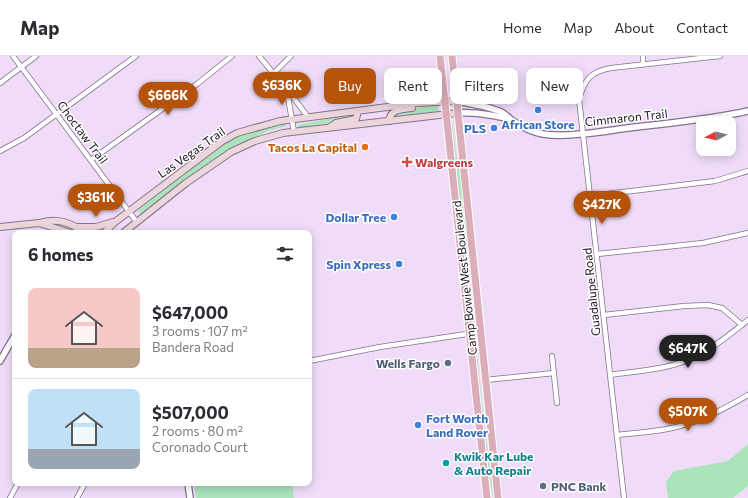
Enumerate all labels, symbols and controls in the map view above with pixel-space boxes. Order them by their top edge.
text: Map [20,16,59,39]
text: Home [503,19,542,36]
text: Map [564,19,592,36]
text: About [614,19,654,36]
text: Contact [676,19,728,36]
chip: Buy [324,68,376,104]
chip: Rent [384,68,442,104]
chip: Filters [450,68,518,104]
chip: New [526,68,583,104]
pin: $636K [254,72,310,106]
text: $636K [262,77,302,93]
pin: $666K [140,82,196,116]
text: $666K [148,87,188,103]
street label: Choctaw Trail [55,98,111,166]
marker: African Store [533,105,543,115]
street label: Cimmaron Trail [584,106,668,128]
north arrow [696,116,736,156]
map controls [696,116,736,156]
place label: African Store [501,117,575,131]
place label: PLS [464,121,486,135]
marker: PLS [489,123,499,133]
street label: Las Vegas Trail [155,124,227,180]
place label: Tacos La Capital [268,140,357,154]
marker: Tacos La Capital [360,142,370,152]
place label: Walgreens [415,155,473,169]
marker: Walgreens [402,157,412,167]
pin: $361K [68,184,124,218]
text: $361K [77,189,115,205]
pin: $427K [574,191,630,225]
text: $427K [583,196,621,212]
street label: Camp Bowie West Boulevard [449,200,479,356]
place label: Dollar Tree [326,210,386,224]
marker: Dollar Tree [389,212,399,222]
icon: filters [274,243,296,265]
text: 6 homes [28,244,93,265]
street label: Guadalupe Road [579,247,603,337]
place label: Spin Xpress [326,257,391,271]
marker: Spin Xpress [394,259,404,269]
text: $647,000 [152,302,228,323]
icon: home [60,304,108,352]
text: 3 rooms · 107 m² [152,323,248,339]
pin: $647K [660,335,716,369]
text: Bandera Road [152,339,234,355]
text: $647K [668,340,708,356]
place label: Wells Fargo [376,356,440,370]
marker: Wells Fargo [443,358,453,368]
pin: $507K [660,398,716,432]
text: $507,000 [152,402,229,423]
text: $507K [668,403,708,419]
icon: home [60,405,108,453]
place label: Fort Worth Land Rover [426,411,488,439]
marker: Fort Worth Land Rover [413,420,423,430]
text: 2 rooms · 80 m² [152,423,243,439]
text: Coronado Court [152,439,248,455]
place label: Kwik Kar Lube & Auto Repair [454,449,533,477]
marker: Kwik Kar Lube & Auto Repair [441,458,451,468]
place label: PNC Bank [551,479,606,493]
marker: PNC Bank [538,481,548,491]

